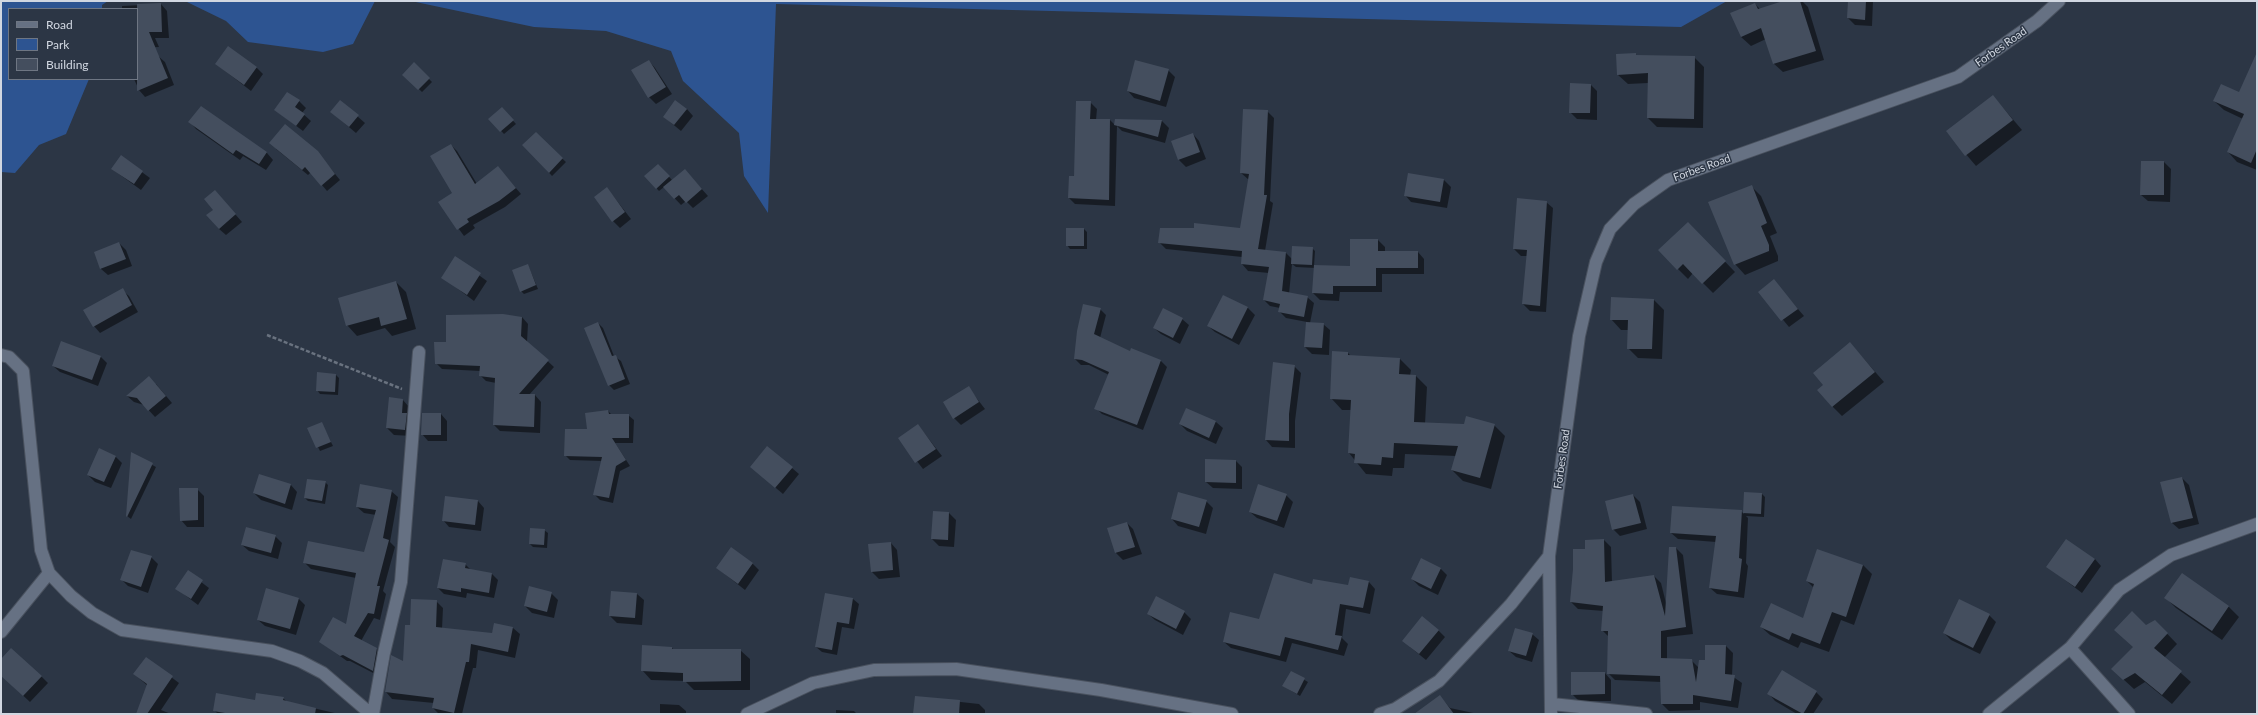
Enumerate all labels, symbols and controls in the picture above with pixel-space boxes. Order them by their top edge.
legend [8,8,138,80]
text: Road [46,17,73,32]
street label: Forbes Road [1973,24,2029,70]
text: Park [46,37,69,52]
text: Building [46,57,89,72]
street label: Forbes Road [1672,152,1732,184]
street label: Forbes Road [1551,428,1573,490]

